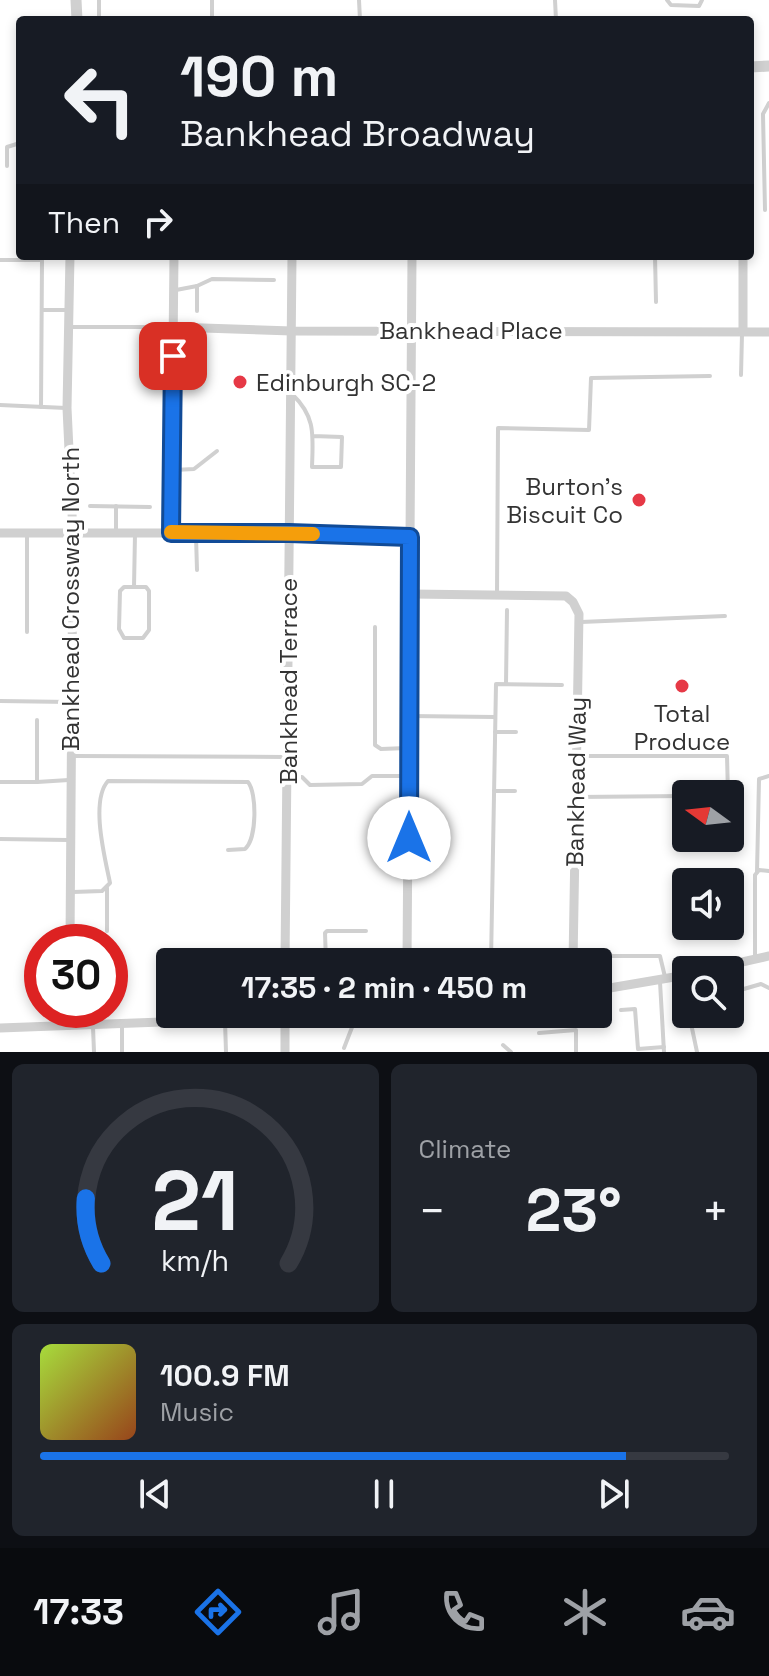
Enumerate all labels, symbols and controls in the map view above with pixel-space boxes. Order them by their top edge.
text: 190 m [180,41,338,112]
icon: left [48,48,152,152]
text: Bankhead Broadway [180,111,535,157]
icon: right [136,200,180,244]
text: Then [48,203,120,242]
street label: Bankhead Place [379,315,563,346]
pin [139,322,207,390]
icon: arrive [151,334,195,378]
place label: Edinburgh SC-2 [256,367,436,398]
marker: Edinburgh SC-2 [231,373,249,391]
street label: Bankhead Crossway North [55,447,86,751]
place label: Burton's Biscuit Co [506,471,623,530]
marker: Burton's Biscuit Co [630,491,648,509]
street label: Bankhead Terrace [273,578,304,784]
marker: Total Produce [673,677,691,695]
street label: Bankhead Way [559,697,593,867]
place label: Total Produce [634,698,730,757]
north arrow [672,780,744,852]
map controls [672,780,744,1028]
position arrow [367,796,451,880]
button: sound [672,868,744,940]
speed limit sign: 30 [24,924,128,1028]
button: search [672,956,744,1028]
text: 17:35 · 2 min · 450 m [241,968,527,1007]
text: Climate [419,1132,511,1166]
text: 21 [152,1148,239,1254]
text: 23° [526,1172,622,1249]
text: − [419,1183,446,1239]
text: + [702,1183,729,1239]
text: km/h [161,1243,229,1279]
text: 100.9 FM [160,1356,290,1395]
text: Music [160,1395,234,1429]
icon: previous [133,1472,177,1516]
icon: pause [362,1472,406,1516]
icon: next [592,1472,636,1516]
icon: directions [190,1584,246,1640]
icon: music [313,1584,369,1640]
icon: phone [435,1584,491,1640]
icon: climate [557,1584,613,1640]
icon: car [680,1584,736,1640]
text: 17:33 [33,1589,124,1635]

